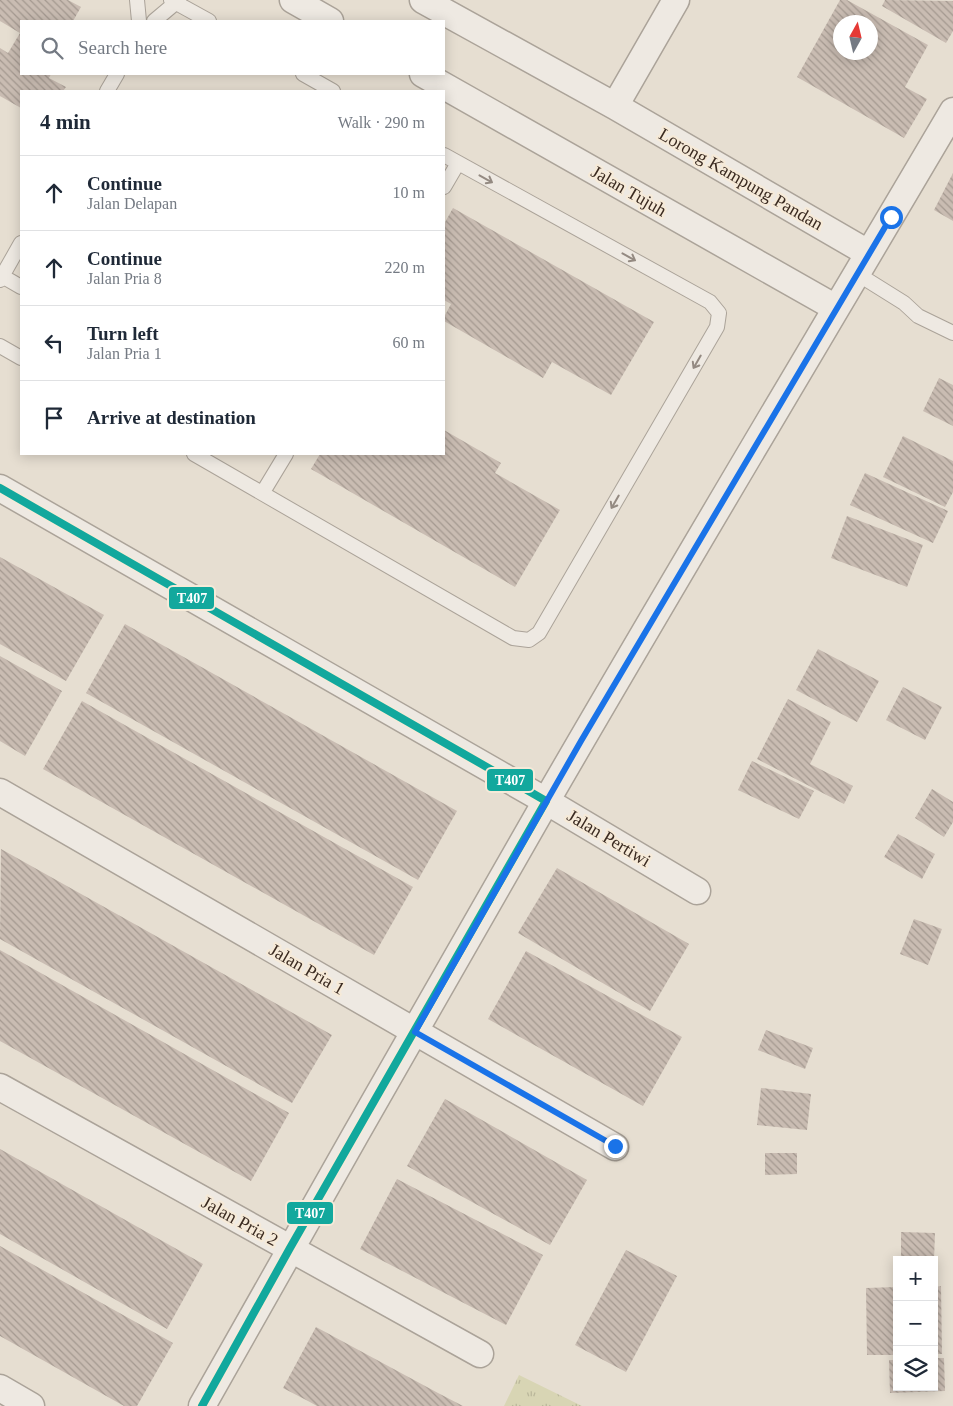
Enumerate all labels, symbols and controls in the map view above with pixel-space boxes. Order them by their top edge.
north arrow [833,15,878,60]
search box [20,20,445,75]
icon: search [38,34,66,62]
text: Search here [78,37,167,58]
text: 4 min [40,110,91,134]
text: Walk · 290 m [338,114,425,131]
street label: Lorong Kampung Pandan [655,124,827,234]
street label: Jalan Tujuh [588,161,670,221]
text: Continue [87,173,162,194]
one-way arrow [479,174,493,184]
icon: ahead [40,179,68,207]
text: 10 m [393,184,425,201]
text: Jalan Delapan [87,195,177,212]
route start [880,206,903,229]
text: Continue [87,248,162,269]
one-way arrow [621,252,636,262]
icon: ahead [40,254,68,282]
text: 220 m [385,259,425,276]
text: Jalan Pria 8 [87,270,162,287]
text: Turn left [87,323,159,344]
icon: left [40,329,68,357]
text: 60 m [393,334,425,351]
text: Jalan Pria 1 [87,345,162,362]
one-way arrow [692,355,702,369]
icon: arrive [40,404,68,432]
text: Arrive at destination [87,407,256,428]
one-way arrow [610,495,620,510]
line badge: T407 [168,586,215,610]
text: T407 [177,591,207,606]
line badge: T407 [486,768,534,792]
text: T407 [495,773,525,788]
street label: Jalan Pertiwi [564,805,654,871]
street label: Jalan Pria 1 [266,939,348,999]
route end [604,1135,627,1158]
street label: Jalan Pria 2 [198,1192,282,1250]
line badge: T407 [286,1201,334,1225]
text: T407 [295,1206,325,1221]
map controls [893,1256,938,1391]
button: + [893,1256,938,1301]
button: − [893,1301,938,1346]
button: layers [893,1346,938,1391]

